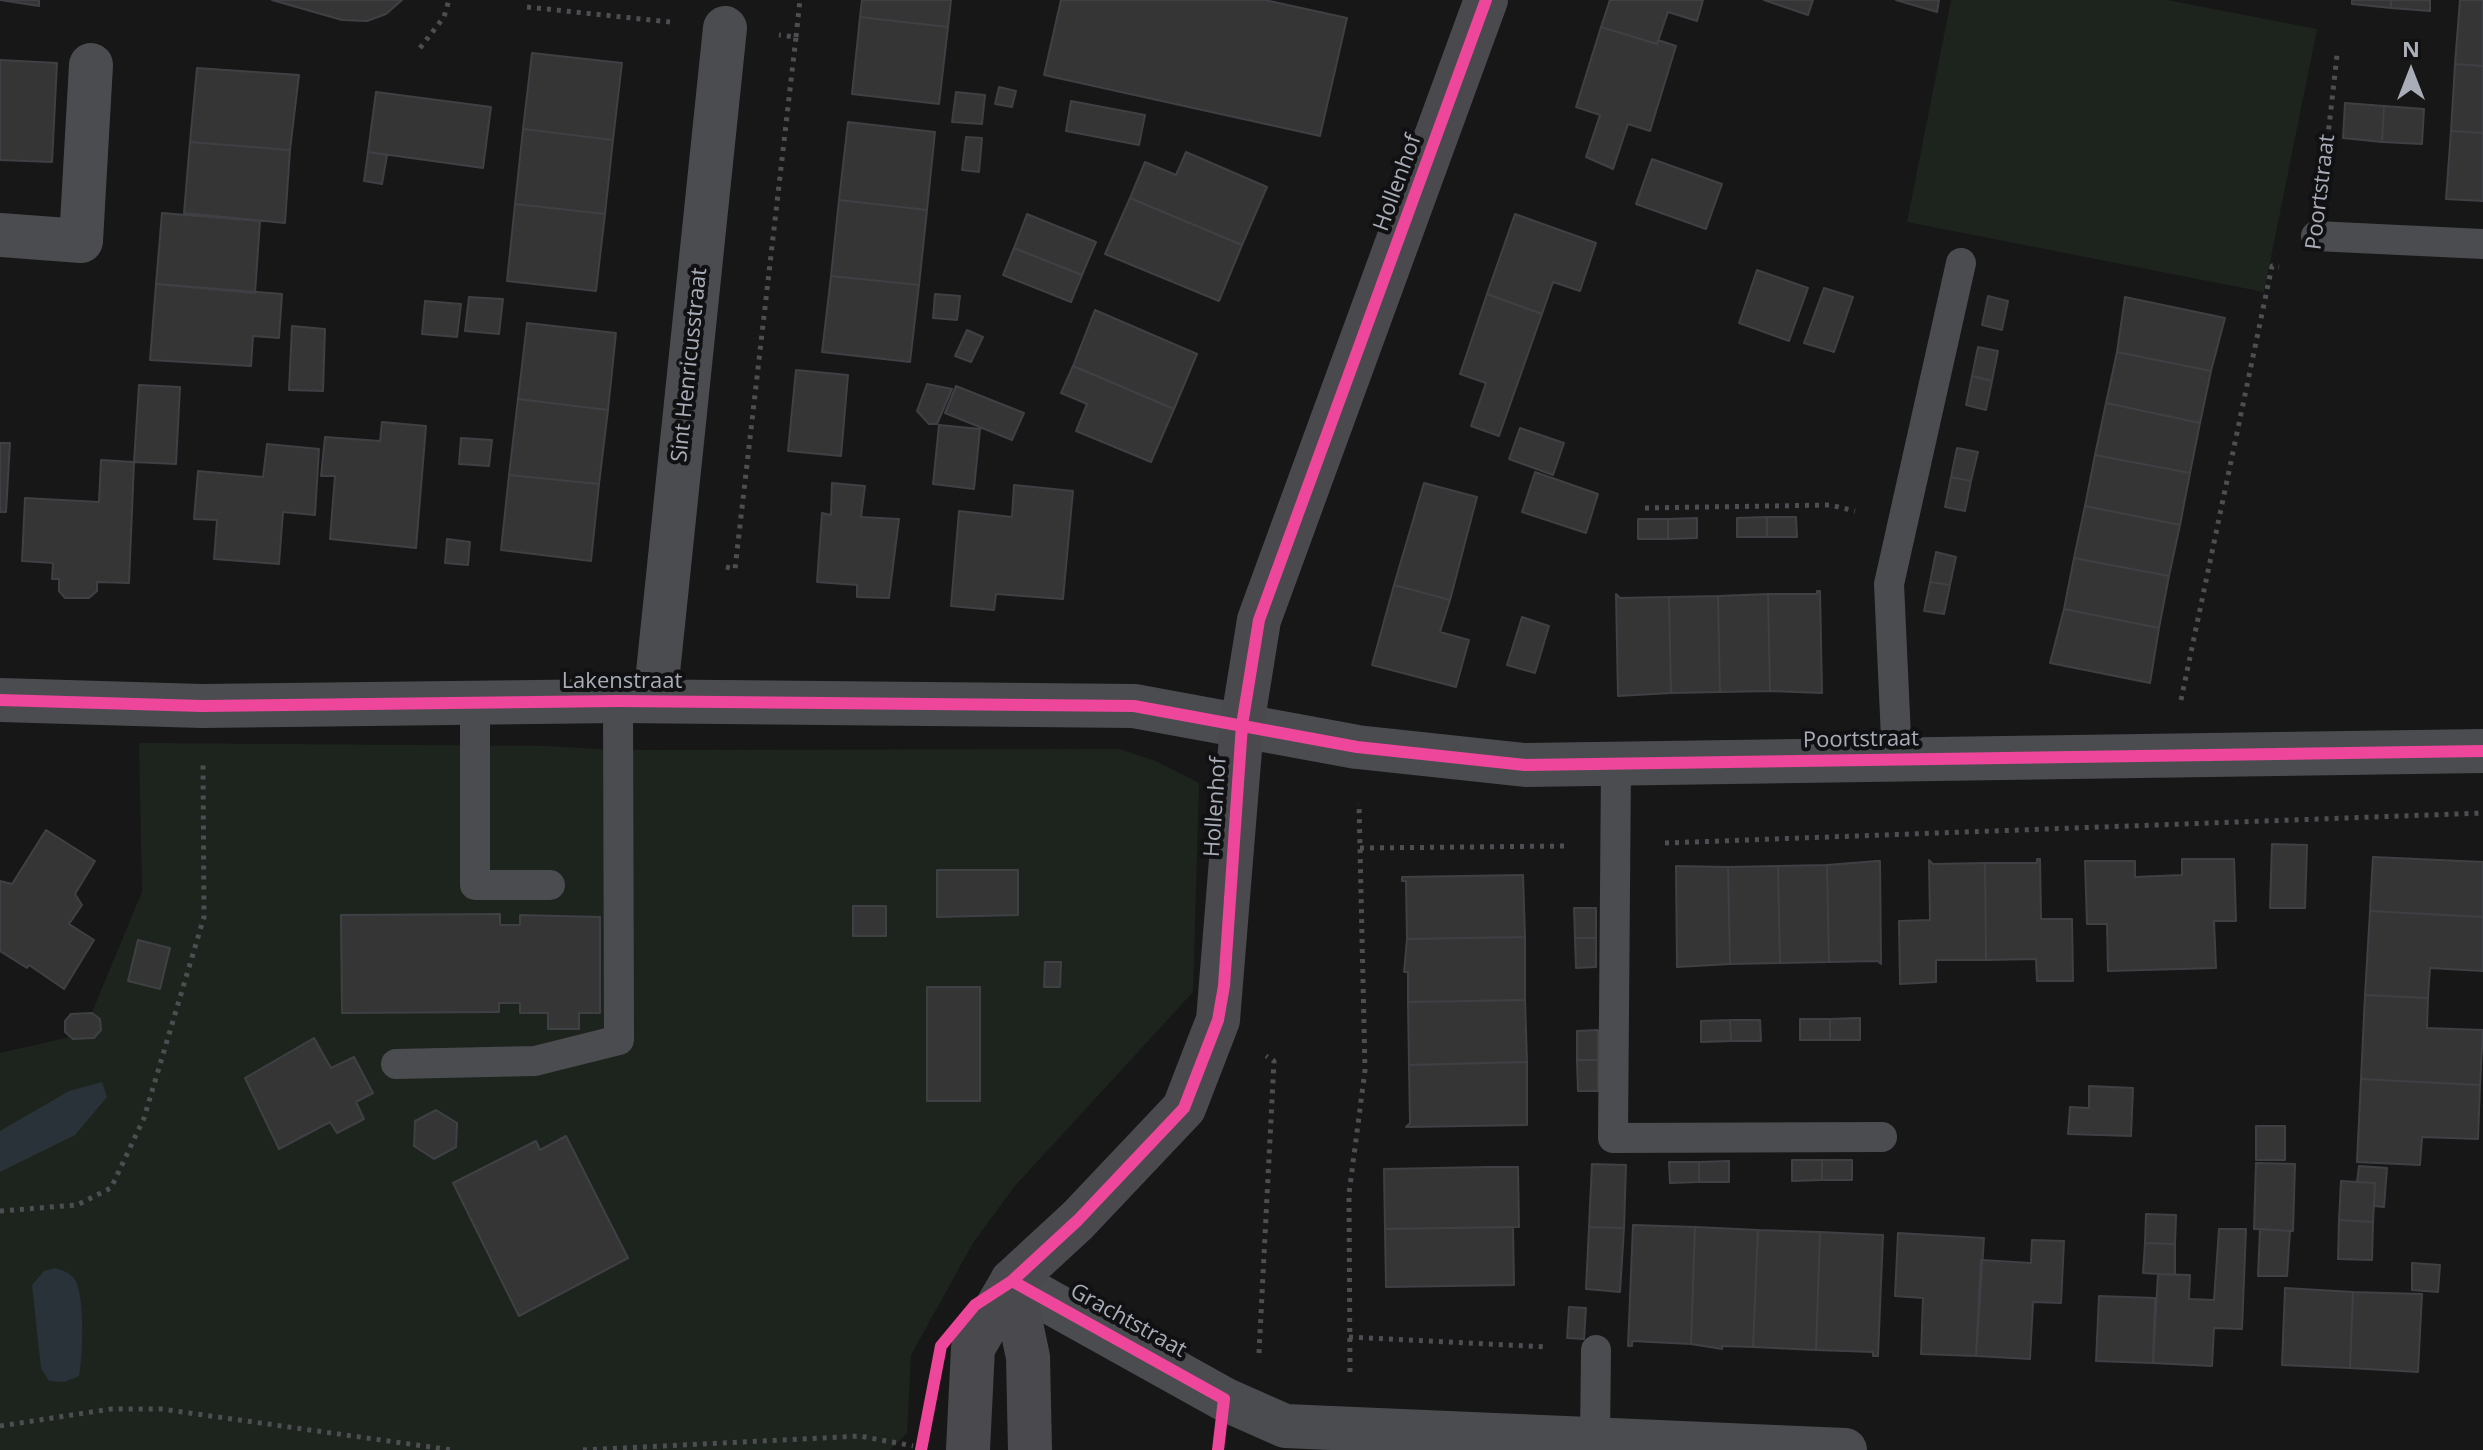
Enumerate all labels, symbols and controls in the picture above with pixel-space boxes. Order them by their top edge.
north arrow [2371,32,2451,112]
text: N [2402,33,2420,63]
street label: Hollenhof [1368,131,1428,235]
street label: Poortstraat [2301,133,2341,251]
street label: Sint Henricusstraat [667,266,713,464]
street label: Lakenstraat [562,669,682,695]
street label: Poortstraat [1803,726,1919,754]
street label: Hollenhof [1199,756,1233,858]
street label: Grachtstraat [1065,1278,1191,1364]

